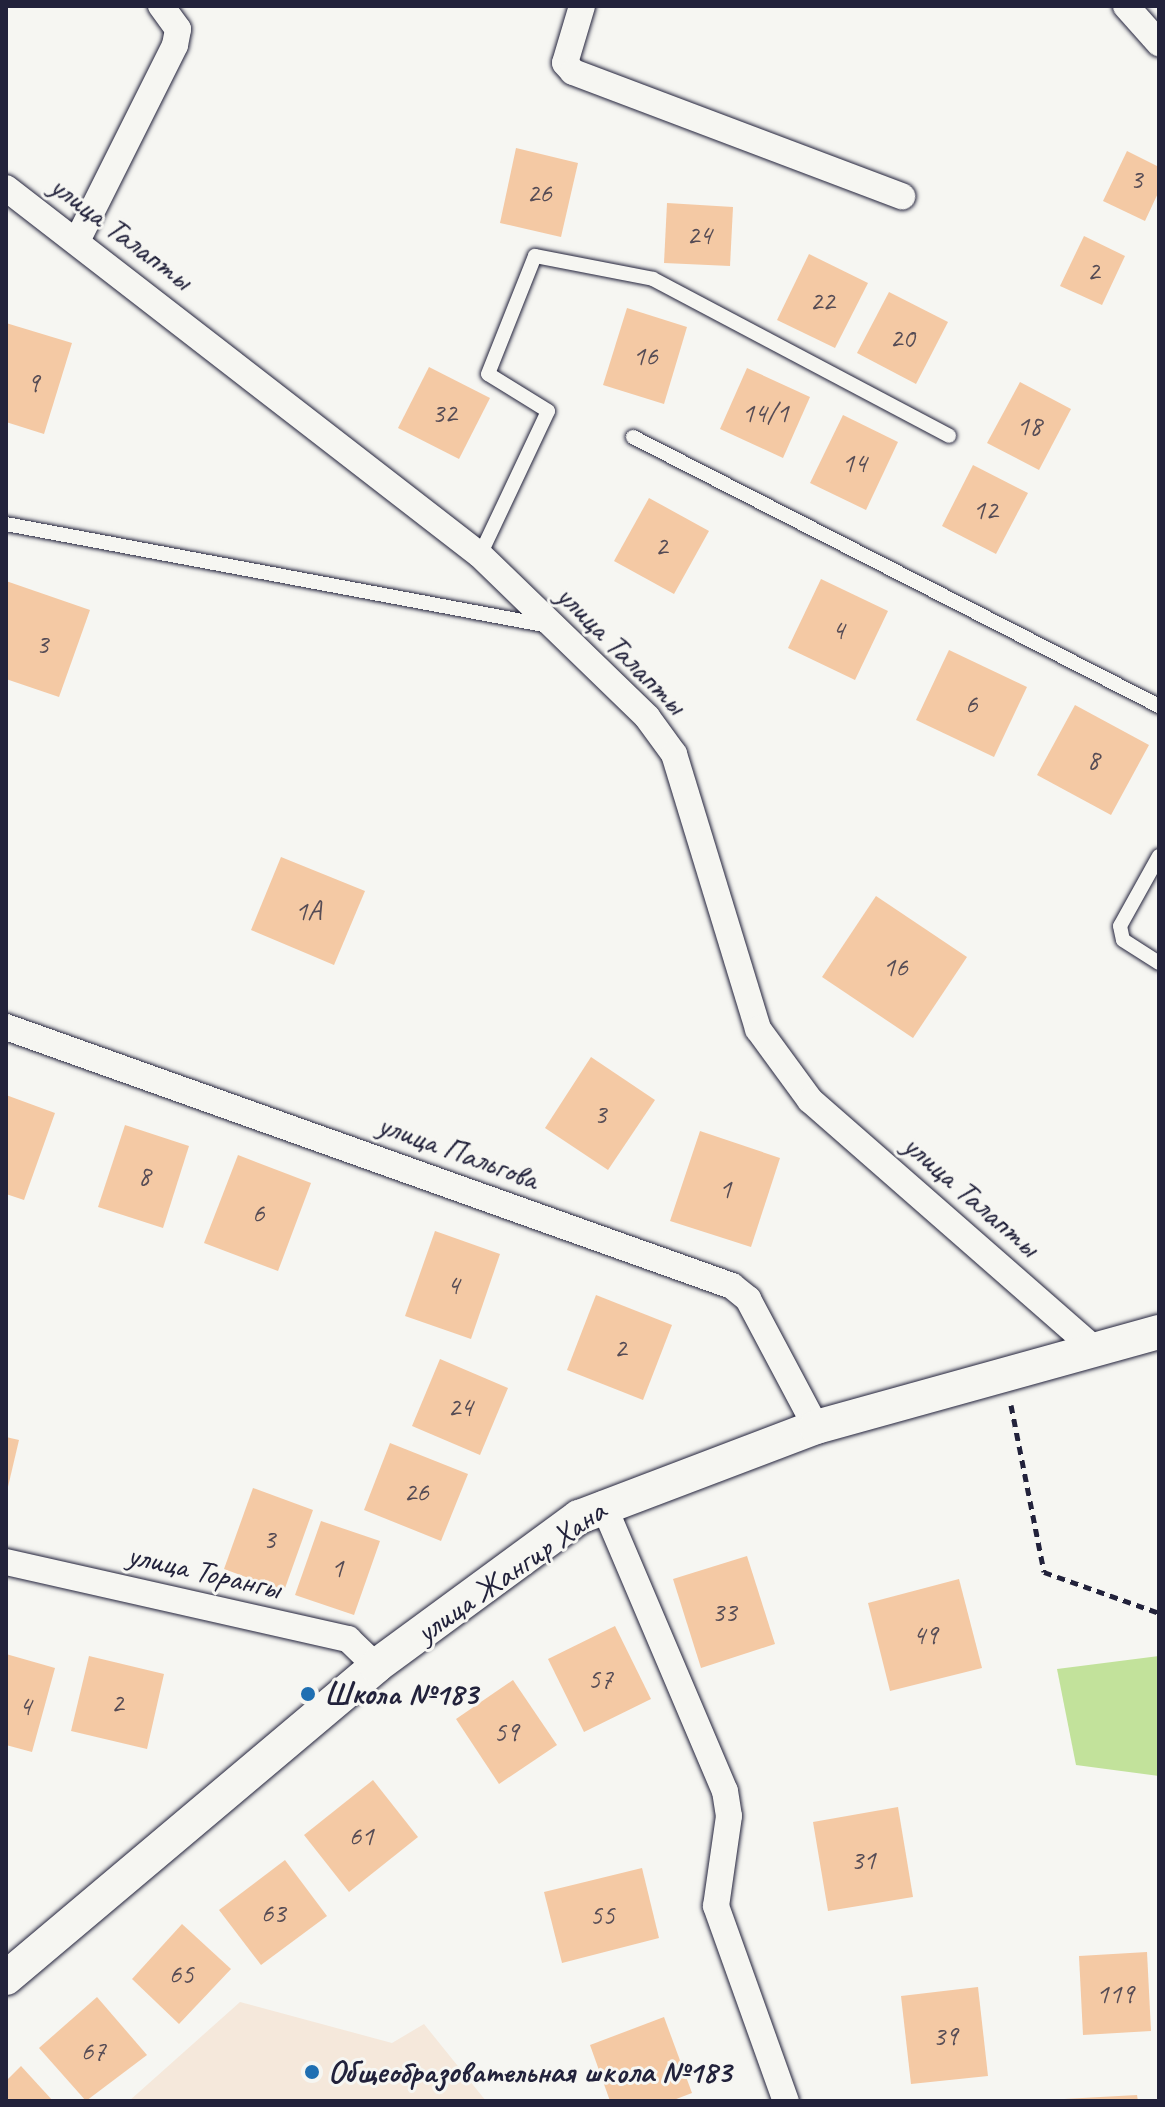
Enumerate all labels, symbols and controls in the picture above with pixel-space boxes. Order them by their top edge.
house number: 3 [1130,162,1142,196]
street label: улица Талапты [42,167,200,299]
house number: 26 [526,176,552,210]
house number: 24 [686,218,712,252]
house number: 2 [1087,254,1099,288]
house number: 22 [809,284,835,318]
house number: 20 [889,321,915,355]
house number: 16 [632,339,658,373]
house number: 9 [27,366,39,400]
house number: 32 [431,396,457,430]
house number: 14/1 [741,396,789,430]
house number: 18 [1016,409,1042,443]
house number: 14 [841,446,867,480]
house number: 12 [972,493,998,527]
house number: 2 [655,529,667,563]
street label: улица Талапты [548,577,694,723]
house number: 4 [832,613,844,647]
house number: 3 [36,627,48,661]
house number: 6 [965,687,977,721]
house number: 8 [1087,743,1099,777]
house number: 1А [295,894,321,928]
house number: 16 [882,950,908,984]
house number: 3 [594,1097,606,1131]
street label: улица Пальгова [373,1106,543,1198]
street label: улица Талапты [895,1126,1047,1266]
house number: 8 [138,1159,150,1193]
house number: 1 [719,1172,731,1206]
house number: 6 [252,1196,264,1230]
house number: 4 [447,1268,459,1302]
house number: 2 [614,1331,626,1365]
house number: 24 [447,1390,473,1424]
house number: 26 [403,1475,429,1509]
street label: улица Жангир Хана [409,1492,613,1652]
house number: 3 [263,1522,275,1556]
street label: улица Торангы [124,1536,284,1608]
house number: 1 [331,1551,343,1585]
house number: 33 [711,1595,737,1629]
house number: 49 [912,1618,938,1652]
house number: 57 [587,1662,613,1696]
place label: Школа №183 [324,1675,478,1713]
marker: Школа №183 [299,1685,317,1703]
house number: 2 [111,1686,123,1720]
house number: 4 [19,1689,31,1723]
house number: 59 [493,1715,519,1749]
house number: 61 [348,1819,374,1853]
house number: 31 [850,1843,876,1877]
house number: 63 [260,1896,286,1930]
house number: 55 [589,1898,615,1932]
house number: 65 [168,1957,194,1991]
house number: 119 [1096,1977,1134,2011]
house number: 39 [932,2019,958,2053]
house number: 67 [80,2034,106,2068]
place label: Общеобразовательная школа №183 [328,2053,729,2091]
marker: Общеобразовательная школа №183 [303,2063,321,2081]

